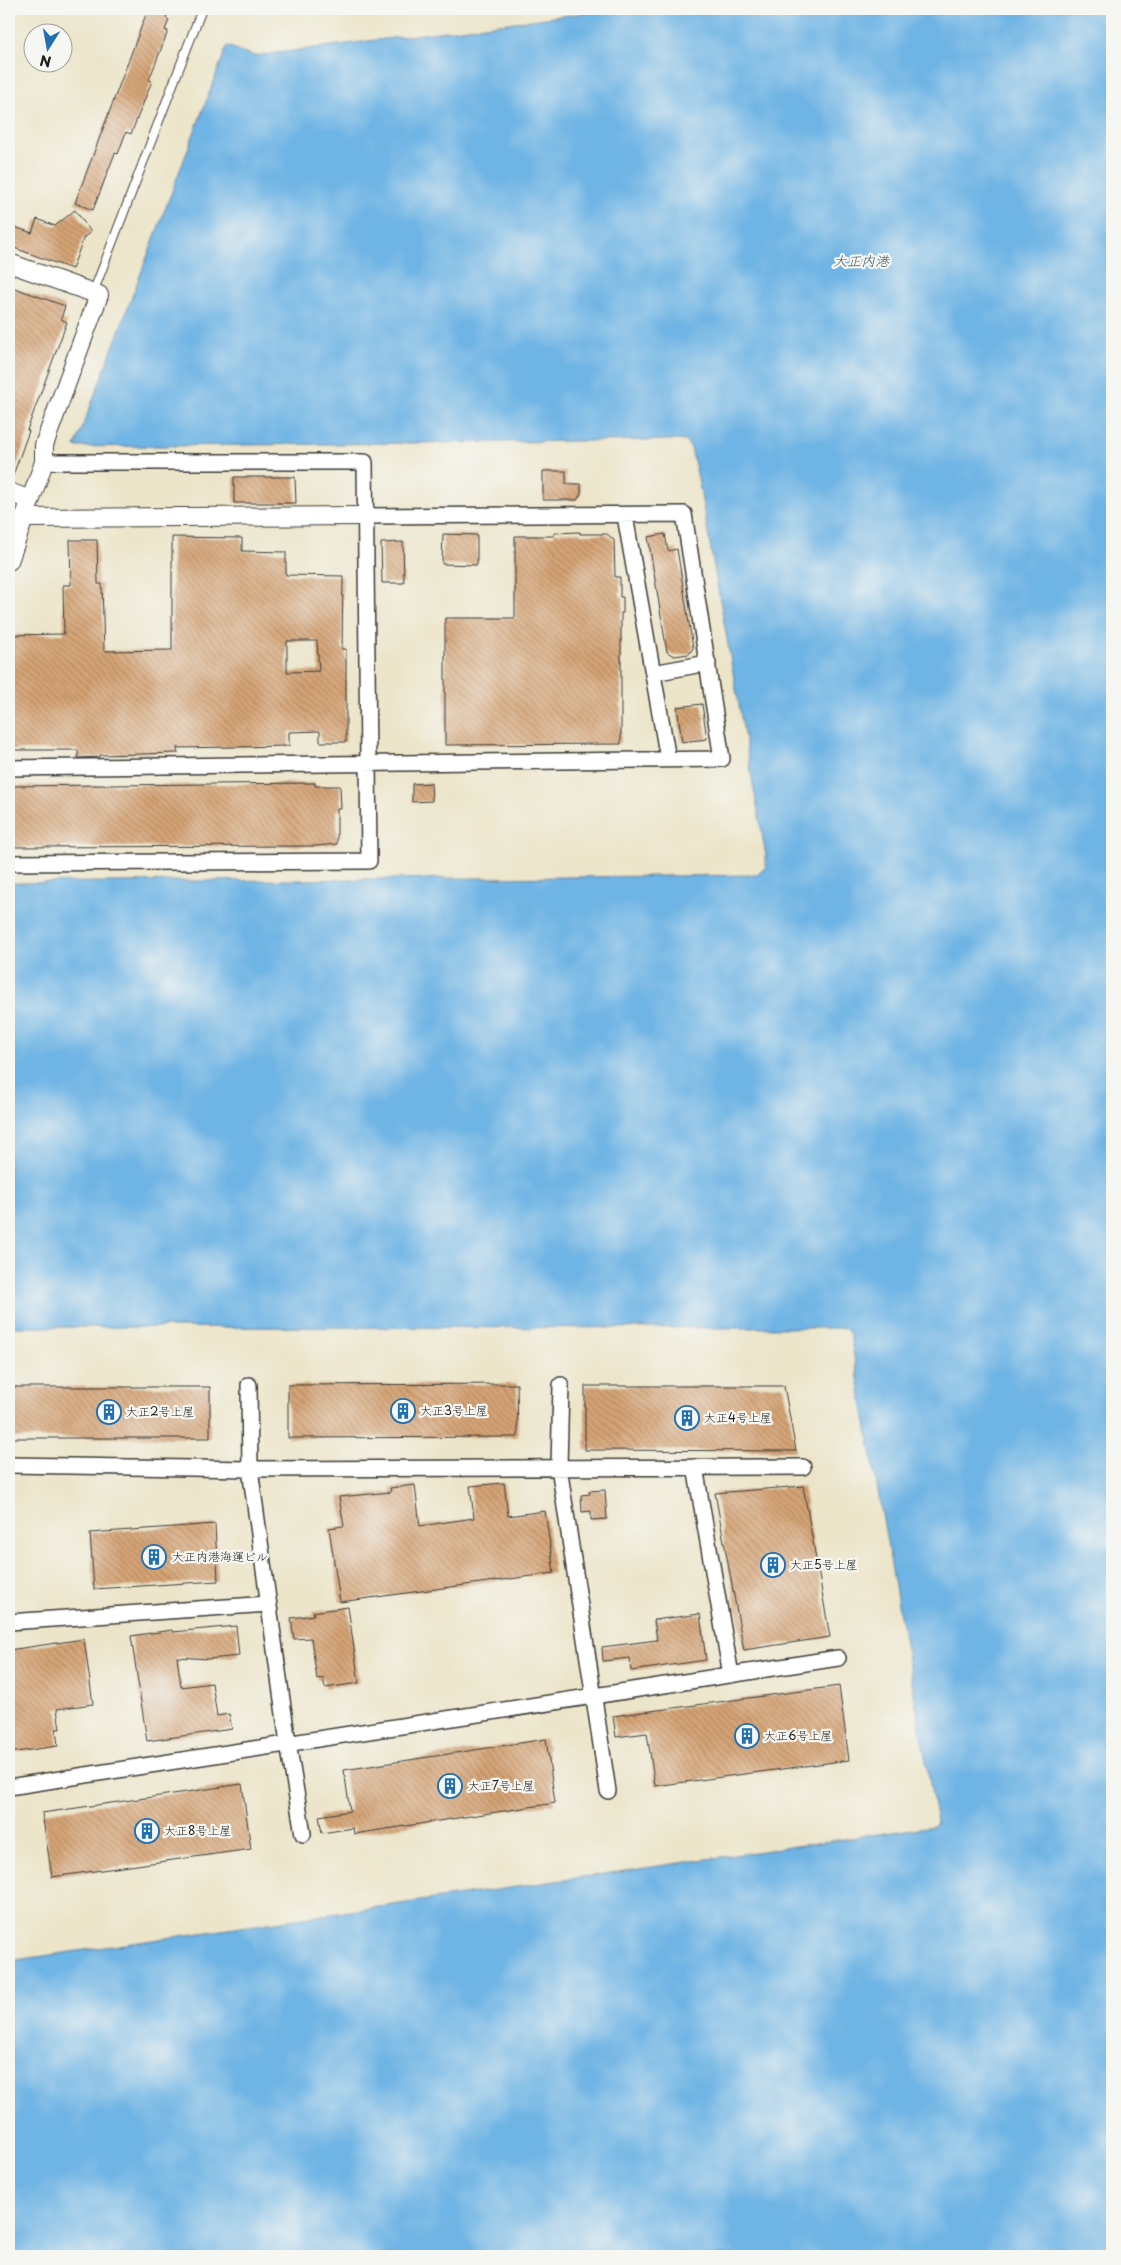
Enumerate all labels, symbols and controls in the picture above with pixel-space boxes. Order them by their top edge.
north arrow [22,22,72,72]
text: N [38,50,53,73]
water label: 大正内港 [833,250,890,271]
building icon: 大正3号上屋 [390,1398,416,1424]
building icon: 大正2号上屋 [96,1399,122,1425]
place label: 大正3号上屋 [420,1401,488,1419]
place label: 大正2号上屋 [126,1402,195,1420]
building icon: 大正4号上屋 [674,1405,700,1431]
place label: 大正4号上屋 [704,1408,772,1426]
building icon: 大正内港海運ビル [141,1544,167,1570]
place label: 大正内港海運ビル [172,1547,268,1565]
building icon: 大正5号上屋 [760,1552,786,1578]
place label: 大正5号上屋 [790,1555,858,1573]
building icon: 大正6号上屋 [734,1723,760,1749]
place label: 大正6号上屋 [764,1726,832,1744]
building icon: 大正7号上屋 [437,1773,463,1799]
place label: 大正7号上屋 [468,1776,535,1794]
building icon: 大正8号上屋 [134,1818,160,1844]
place label: 大正8号上屋 [164,1821,232,1839]

